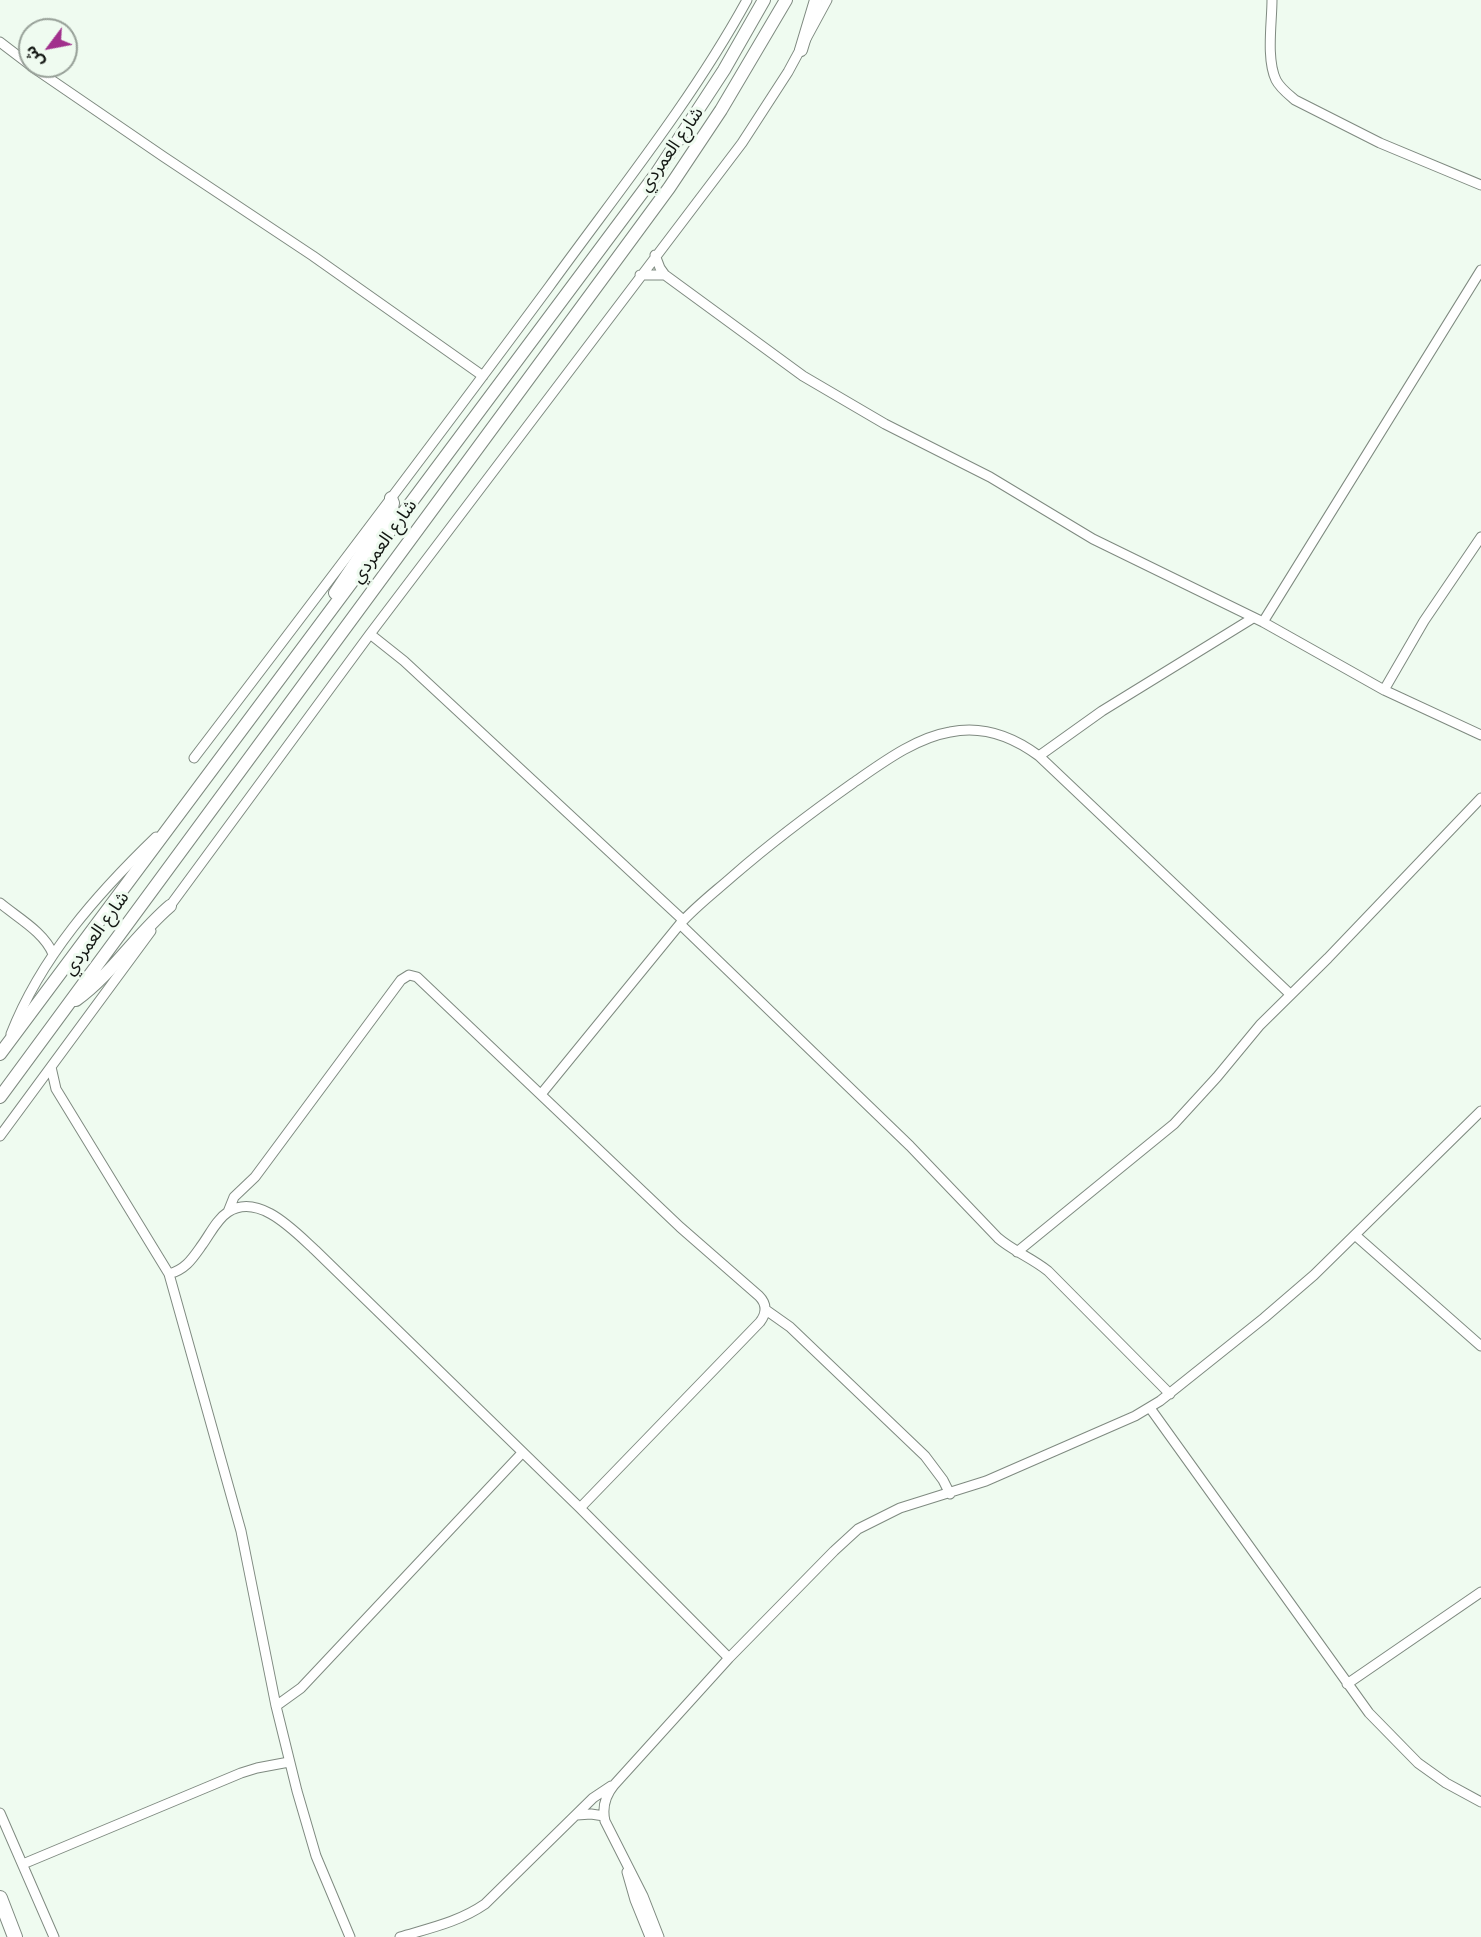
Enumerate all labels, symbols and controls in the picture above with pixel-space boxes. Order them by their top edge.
north arrow [18,18,78,78]
text: ش [18,41,50,72]
street label: شارع العمردي [635,104,709,196]
street label: شارع العمردي [347,496,423,588]
street label: شارع العمردي [59,888,135,980]

